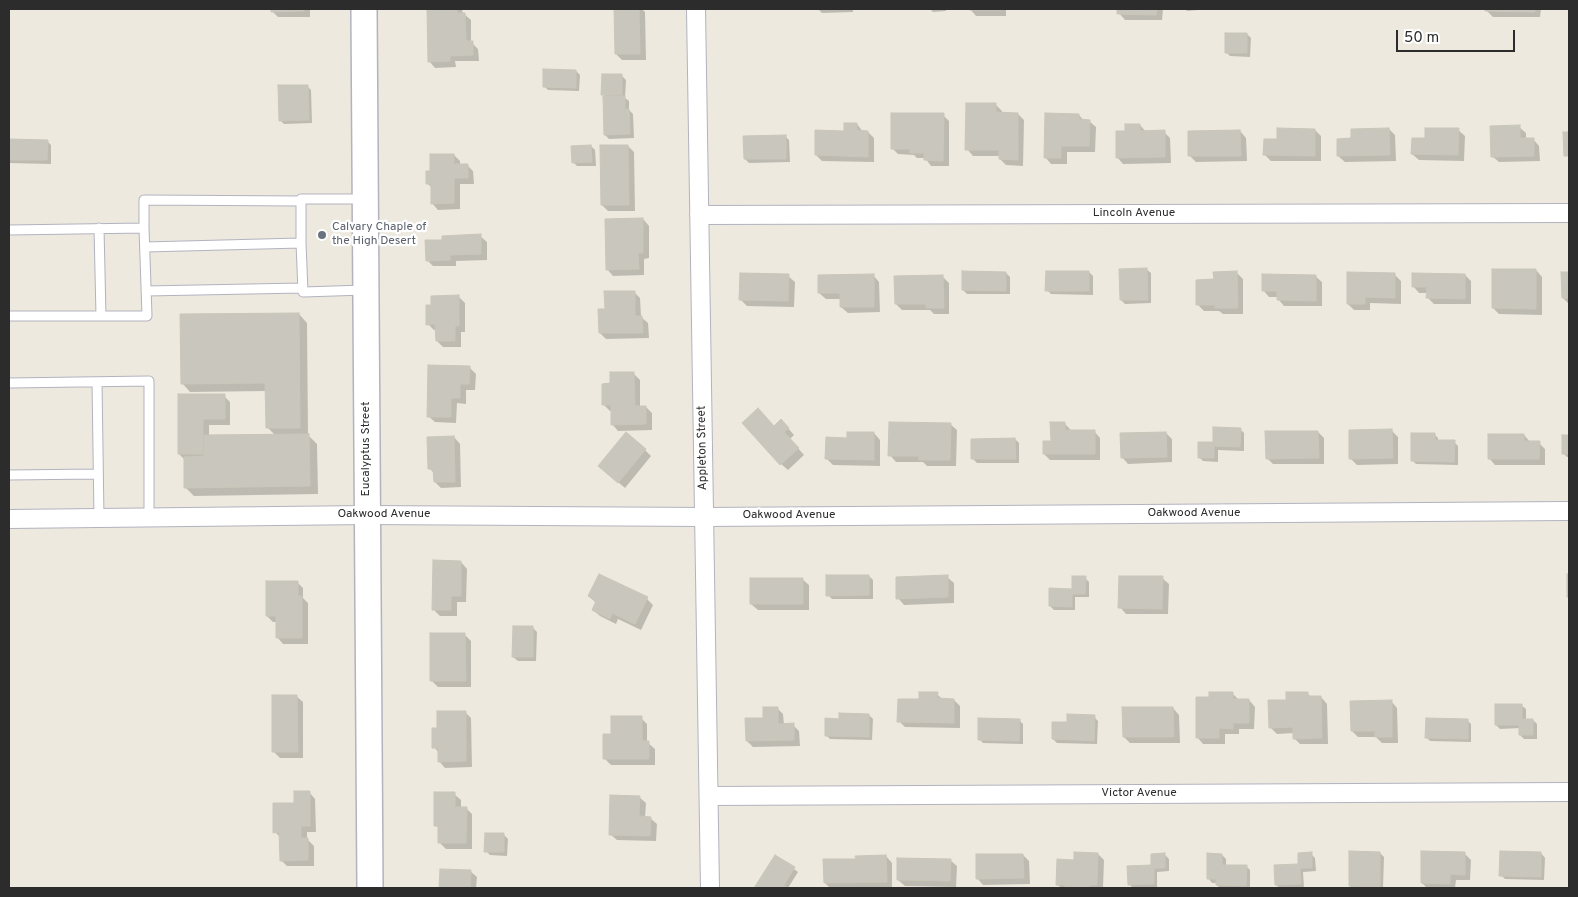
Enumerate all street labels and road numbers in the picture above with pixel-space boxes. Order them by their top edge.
street label: Lincoln Avenue [1093,207,1175,221]
street label: Eucalyptus Street [360,402,374,496]
street label: Appleton Street [695,405,711,491]
street label: Oakwood Avenue [1148,507,1240,521]
street label: Oakwood Avenue [338,508,430,522]
street label: Oakwood Avenue [743,509,835,523]
street label: Victor Avenue [1101,787,1177,801]

